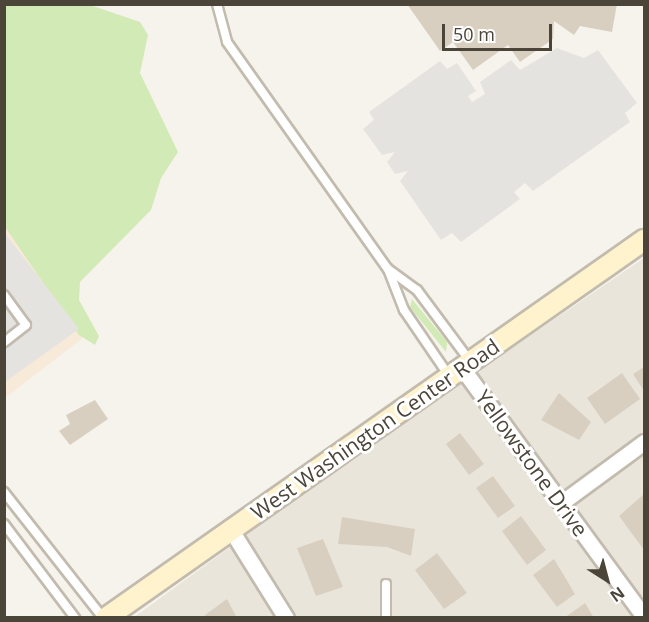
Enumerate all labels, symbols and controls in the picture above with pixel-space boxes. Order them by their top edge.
scale bar [445,12,554,50]
text: 50 m [453,22,495,46]
street label: West Washington Center Road [246,333,504,525]
street label: Yellowstone Drive [470,385,594,541]
north arrow [577,550,637,610]
text: N [606,582,629,607]

